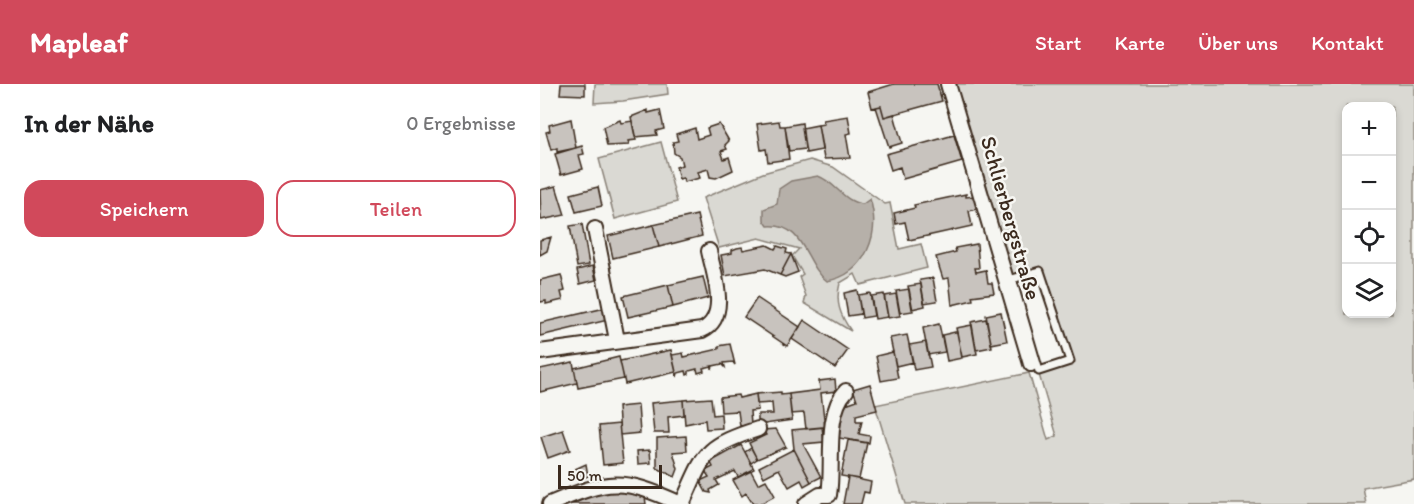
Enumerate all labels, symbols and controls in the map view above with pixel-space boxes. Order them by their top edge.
text: Mapleaf [30,25,128,59]
text: Start [1035,30,1081,55]
text: Karte [1114,30,1165,55]
text: Über uns [1198,30,1278,55]
text: Kontakt [1311,30,1384,55]
map controls [1342,102,1396,318]
button: + [1342,102,1396,156]
text: In der Nähe [24,107,154,139]
text: 0 Ergebnisse [406,111,516,135]
street label: Schlierbergstraße [975,133,1047,303]
button: − [1342,156,1396,210]
button: Speichern [24,180,264,237]
button: Teilen [276,180,516,237]
button: locate [1342,210,1396,264]
button: layers [1342,264,1396,318]
scale bar [558,462,662,490]
text: 50 m [567,466,602,485]

